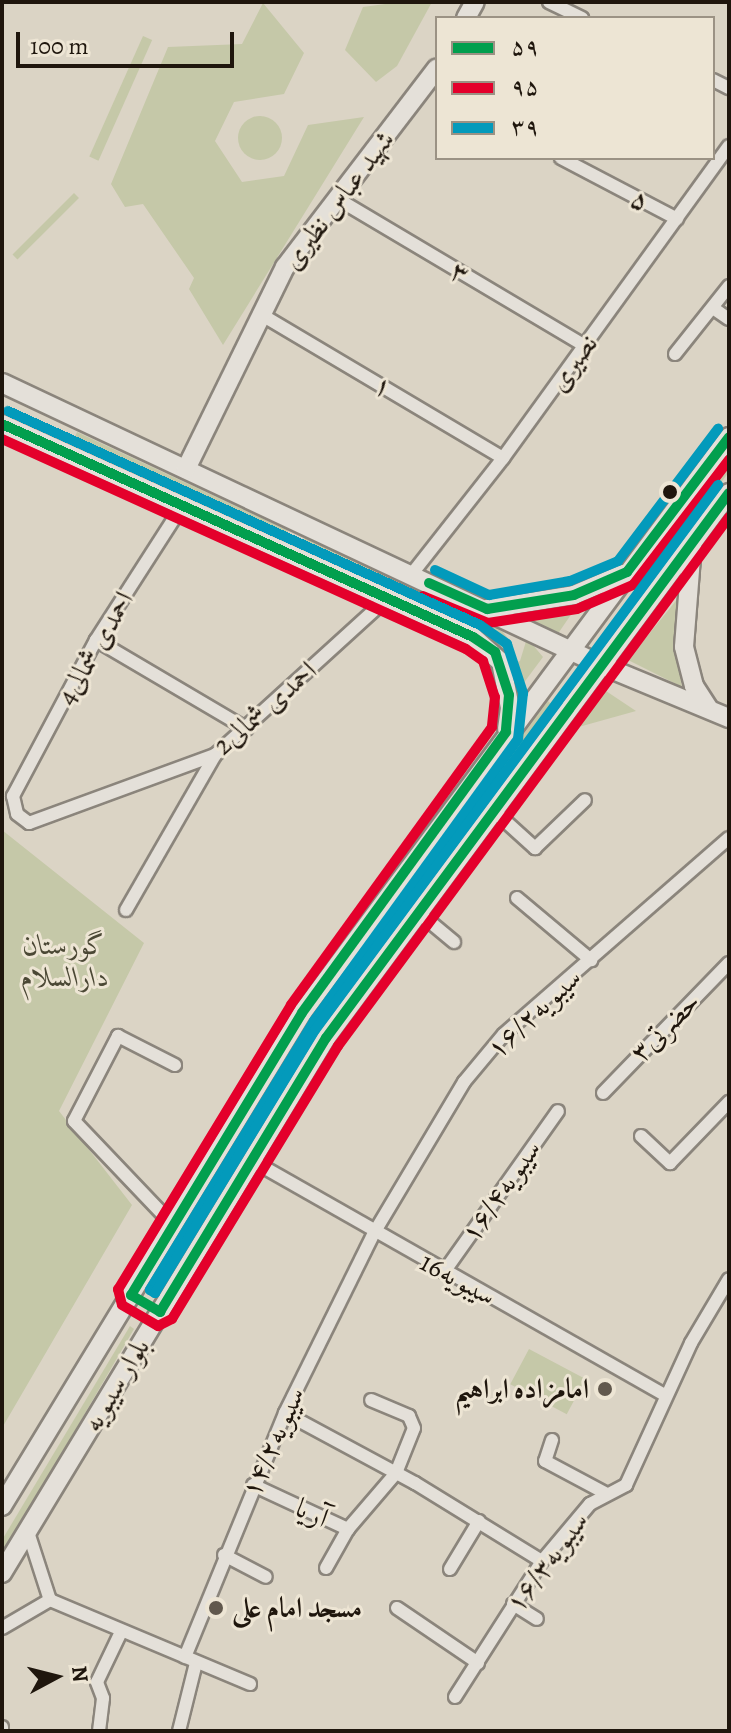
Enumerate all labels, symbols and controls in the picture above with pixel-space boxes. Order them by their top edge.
scale bar [20,16,238,66]
legend [435,16,715,160]
text: 100 m [30,30,89,62]
text: ۵۹ [511,30,539,62]
text: ۹۵ [511,70,539,102]
text: ۳۹ [511,110,539,142]
street label: شهید عباس نظیری [275,124,401,276]
street label: ۵ [625,181,655,219]
street label: ۳ [444,253,476,291]
street label: نصیری [541,328,605,398]
street label: ۱ [367,367,399,405]
unlabelled marker [662,484,678,500]
street label: 4احمدی شمالی [49,585,141,711]
street label: 2احمدی شمالی [206,654,324,762]
park label: گورستان دارالسلام [21,928,109,994]
street label: سیبویه۱۶/۲ [480,961,588,1065]
street label: حضرتی۳ [623,985,707,1069]
street label: سیبویه۱۶/۴ [454,1133,548,1249]
street label: سیبویه16 [414,1245,502,1313]
street label: بلوار سیبویه [75,1332,157,1438]
place label: امامزاده ابراهیم [455,1372,589,1406]
marker: امامزاده ابراهیم [596,1380,614,1398]
street label: سیبویه۱۴/۲ [234,1382,312,1502]
street label: آریا [290,1491,334,1535]
street label: سیبویه۱۶/۳ [498,1505,596,1619]
place label: مسجد امام علی [232,1591,362,1625]
marker: مسجد امام علی [207,1599,225,1617]
north arrow [16,1637,96,1717]
text: N [64,1664,96,1684]

